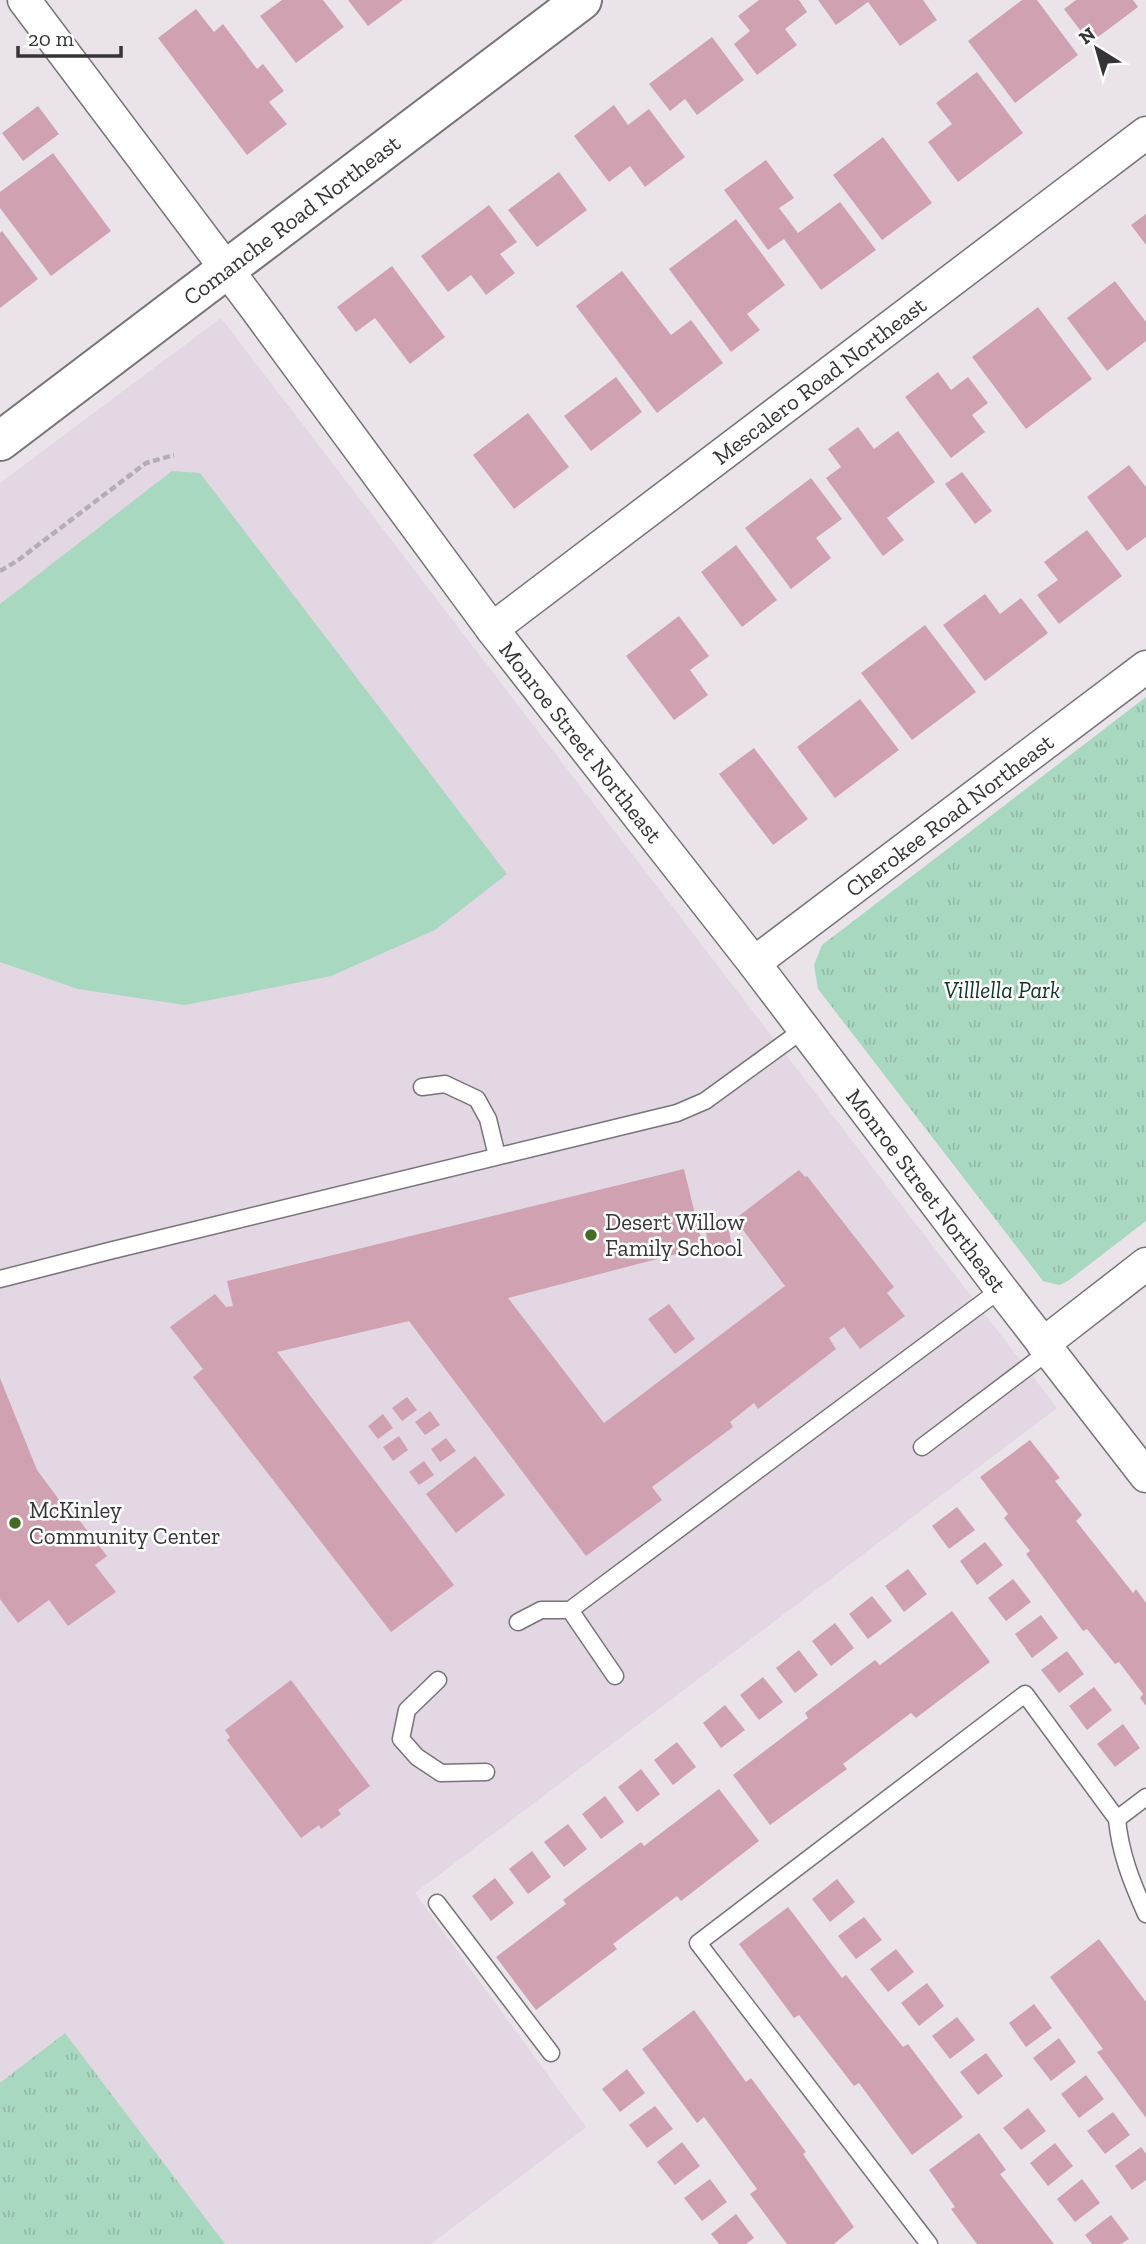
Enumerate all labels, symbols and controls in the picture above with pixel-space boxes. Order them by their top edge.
scale bar [18,14,121,58]
north arrow [1062,14,1132,84]
text: N [1074,22,1100,49]
text: 20 m [28,26,74,51]
street label: Comanche Road Northeast [178,128,406,311]
street label: Mescalero Road Northeast [707,290,932,471]
street label: Monroe Street Northeast [493,636,669,849]
street label: Cherokee Road Northeast [840,728,1059,903]
park label: Villlella Park [944,976,1060,1004]
street label: Monroe Street Northeast [840,1083,1013,1298]
place label: Desert Willow Family School [605,1208,745,1262]
marker: Desert Willow Family School [583,1227,599,1243]
place label: McKinley Community Center [29,1496,221,1550]
marker: McKinley Community Center [7,1515,23,1531]

